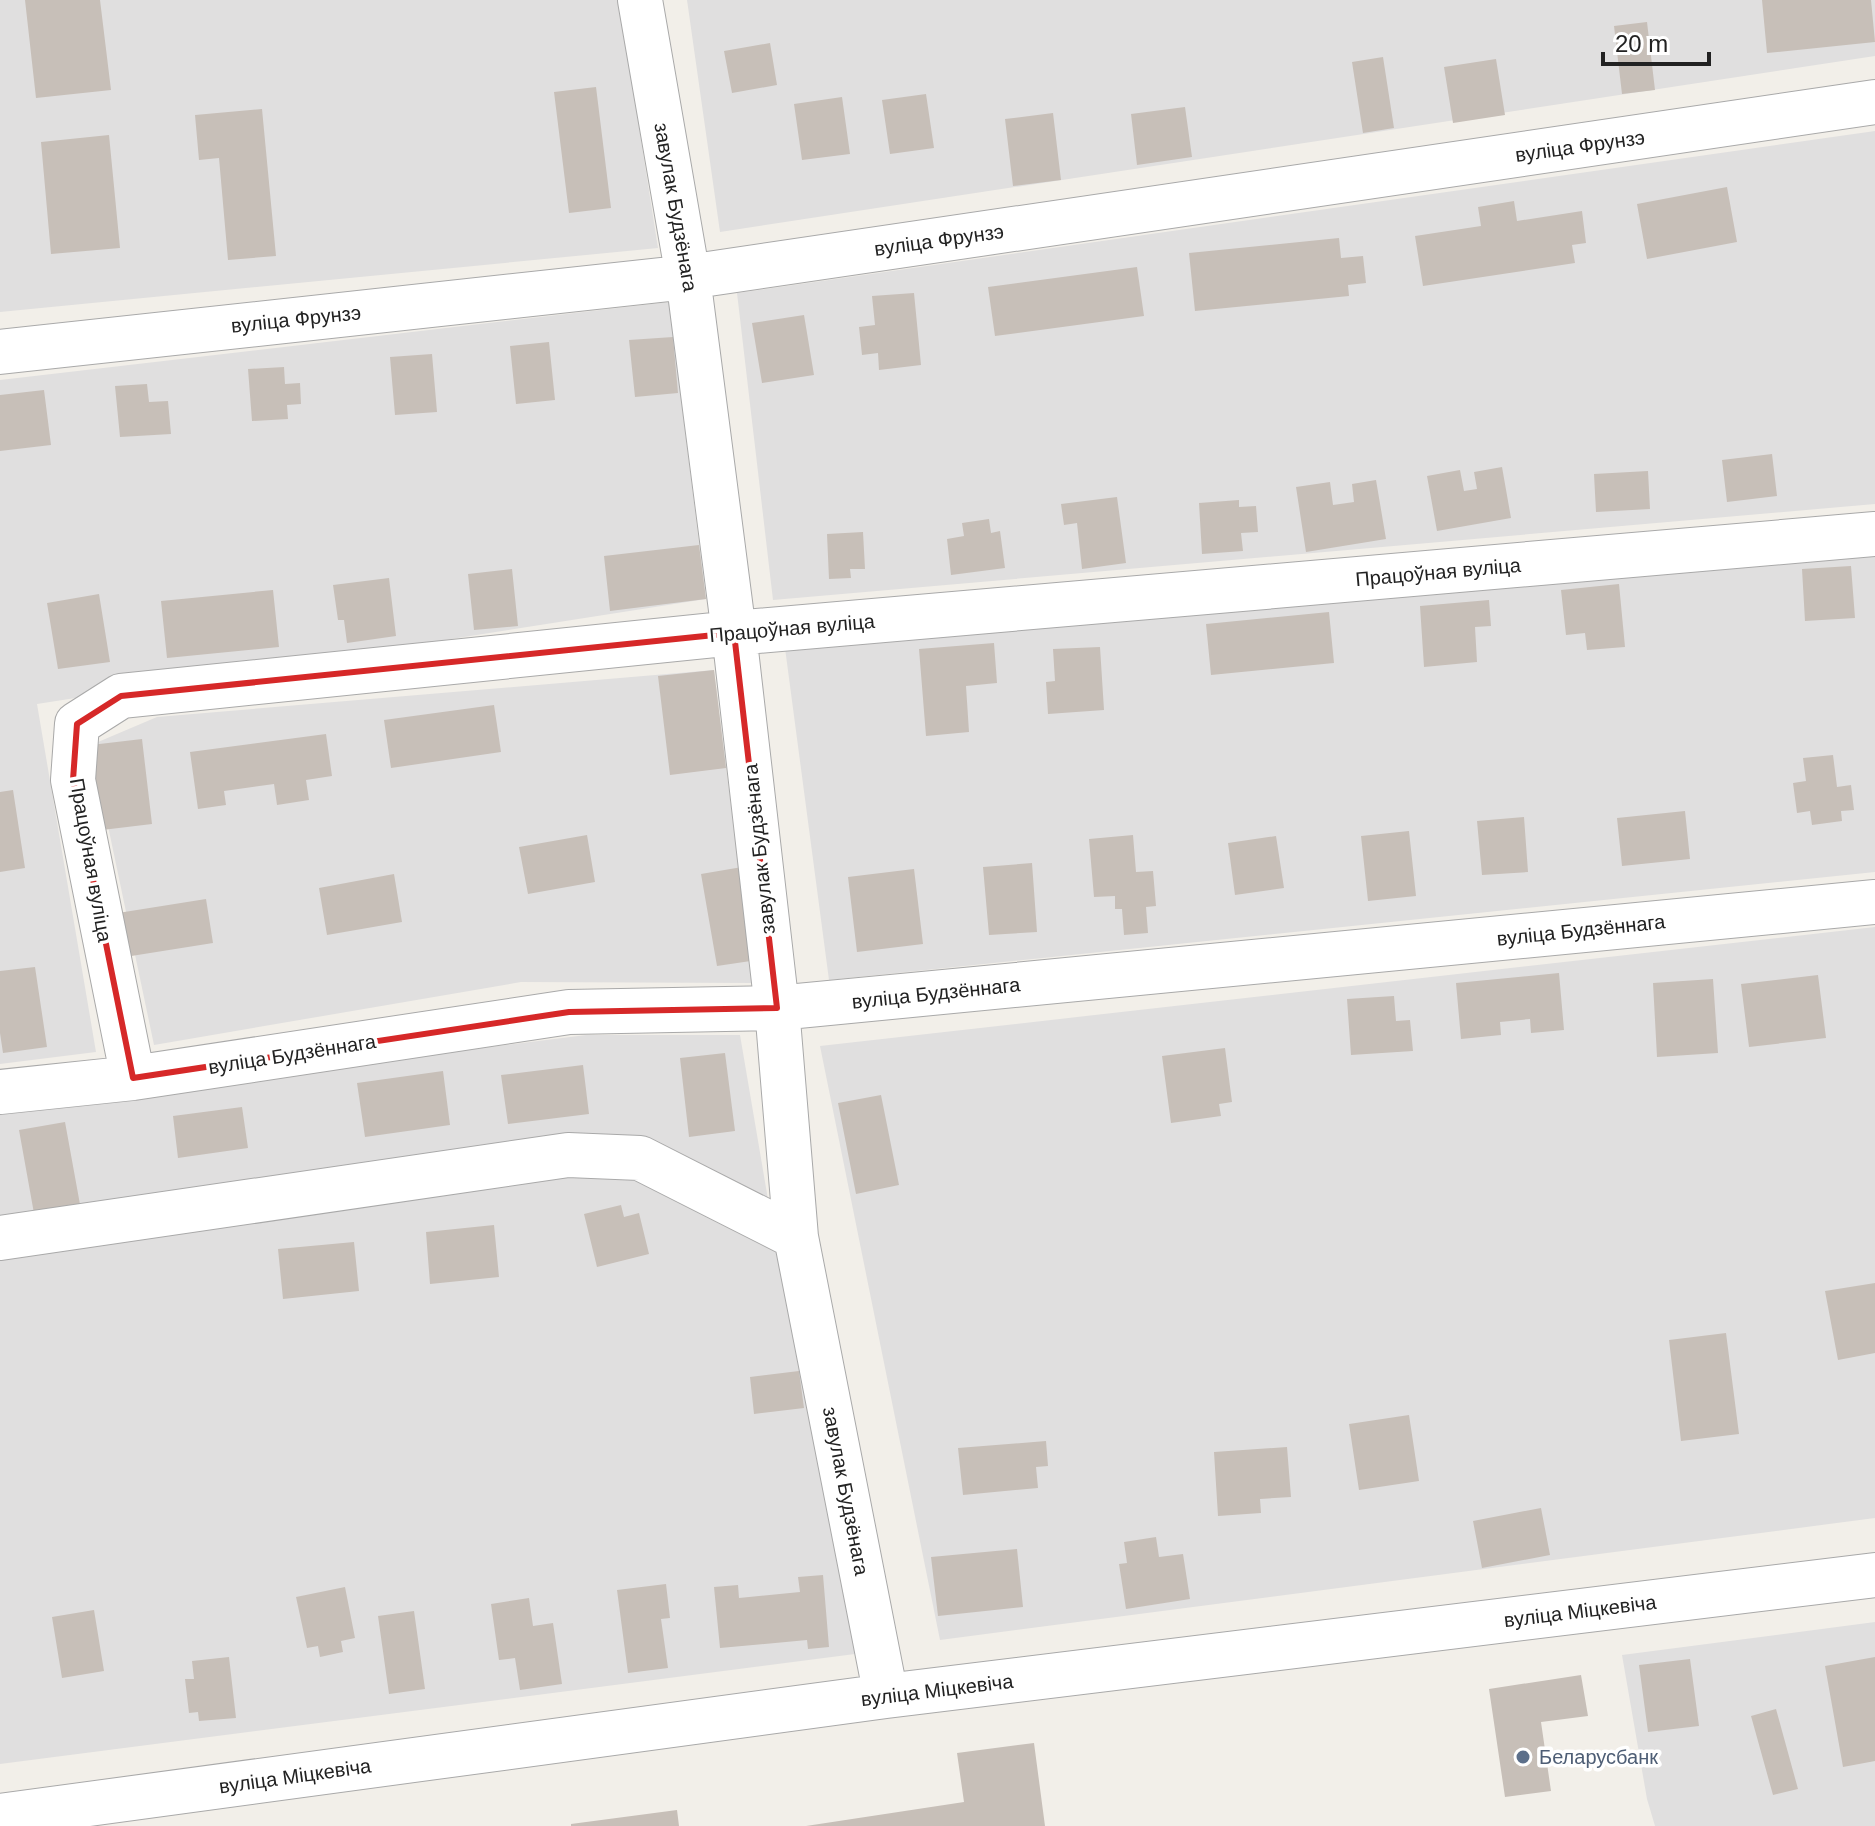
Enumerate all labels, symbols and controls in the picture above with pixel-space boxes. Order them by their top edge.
scale bar [1603,16,1709,66]
text: 20 m [1615,30,1668,57]
street label: завулак Будзёнага [650,121,702,294]
street label: вуліца Фрунзэ [1514,126,1646,166]
street label: вуліца Фрунзэ [873,220,1005,260]
street label: вуліца Фрунзэ [230,301,362,337]
street label: Працоўная вуліца [1354,554,1522,590]
street label: Працоўная вуліца [708,610,876,646]
street label: завулак Будзёнага [739,762,779,935]
street label: Працоўная вуліца [66,776,116,944]
street label: вуліца Будзённага [1496,910,1667,950]
street label: вуліца Будзённага [851,973,1022,1013]
street label: вуліца Будзённага [207,1030,378,1078]
street label: завулак Будзёнага [819,1405,873,1578]
street label: вуліца Міцкевіча [1503,1591,1658,1631]
street label: вуліца Міцкевіча [860,1670,1015,1710]
place label: Беларусбанк [1539,1746,1658,1768]
marker: Беларусбанк [1514,1748,1532,1766]
street label: вуліца Міцкевіча [218,1754,373,1798]

